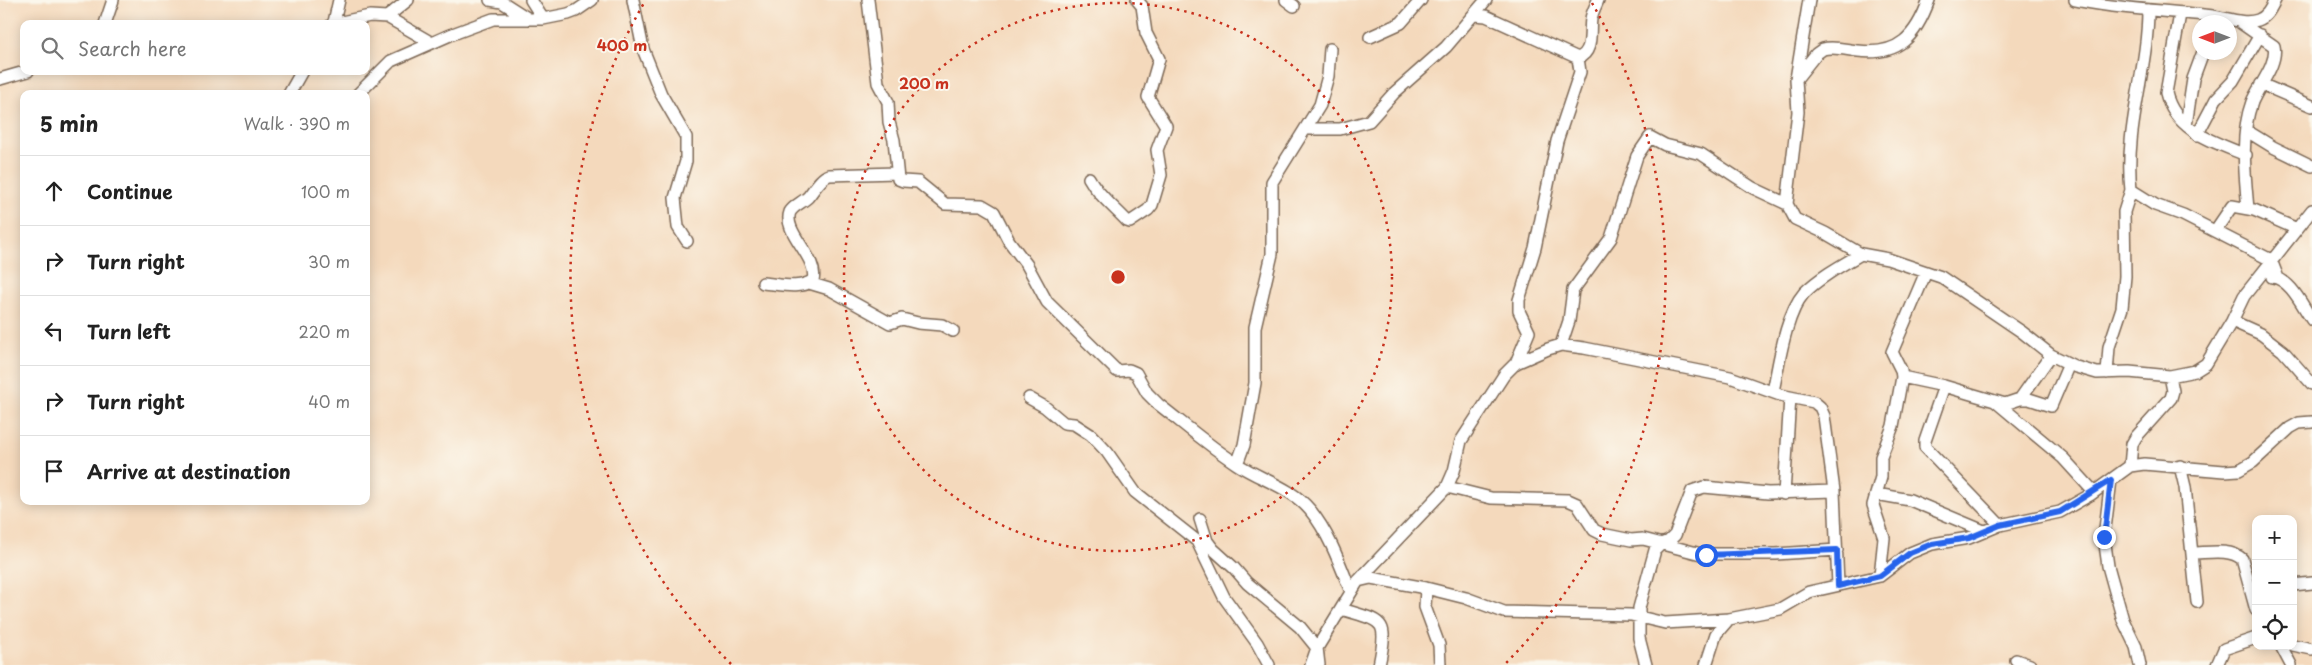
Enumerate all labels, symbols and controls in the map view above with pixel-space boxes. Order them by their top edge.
north arrow [2192,15,2237,60]
search box [20,20,370,75]
text: 400 m [597,33,647,56]
icon: search [38,34,66,62]
text: Search here [78,34,187,62]
text: 200 m [899,71,949,94]
text: 5 min [40,107,98,139]
text: Walk · 390 m [244,111,350,135]
icon: ahead [40,177,68,205]
text: Continue [87,177,173,205]
text: 100 m [301,179,350,203]
icon: right [40,247,68,275]
text: Turn right [87,247,185,275]
text: 30 m [308,249,350,273]
centre of rings [1109,268,1127,286]
icon: left [40,317,68,345]
text: Turn left [87,317,171,345]
text: 220 m [299,319,350,343]
icon: right [40,387,68,415]
text: Turn right [87,387,185,415]
text: 40 m [308,389,350,413]
icon: arrive [40,457,68,485]
text: Arrive at destination [87,457,291,485]
map controls [2252,515,2297,650]
button: + [2252,515,2297,560]
route end [2093,526,2116,549]
route start [1695,544,1718,567]
button: − [2252,560,2297,605]
button: locate [2252,605,2297,650]

